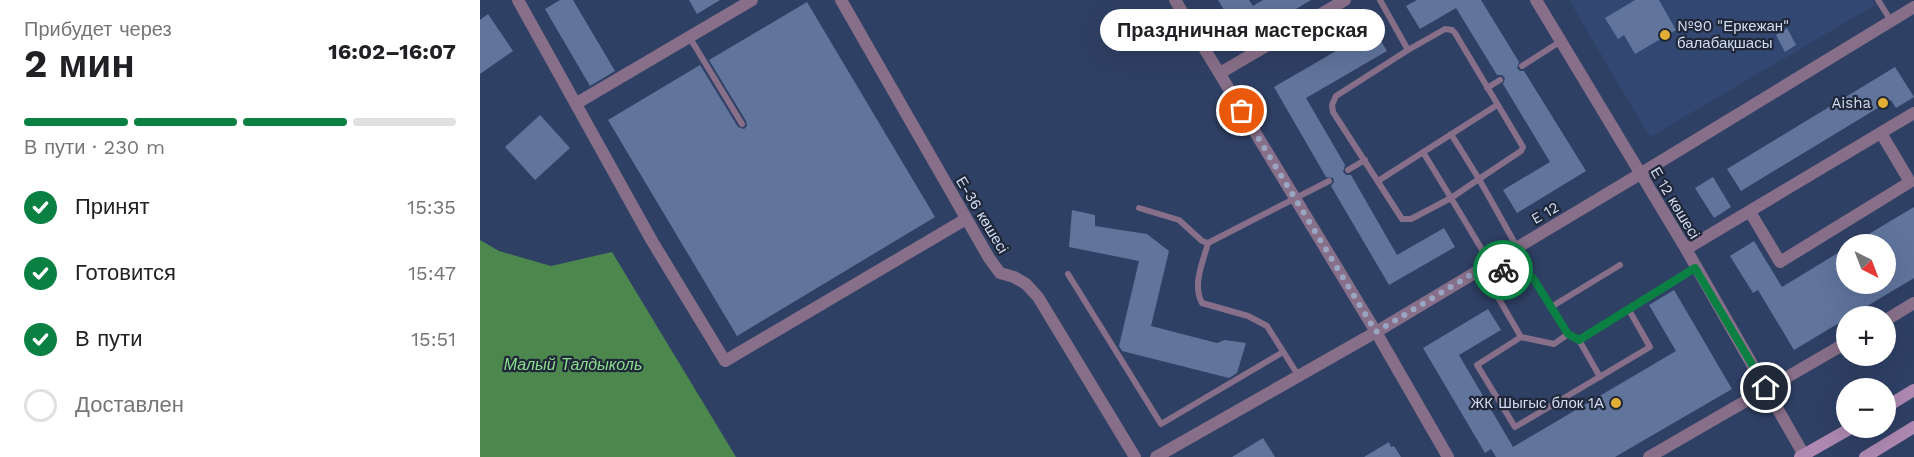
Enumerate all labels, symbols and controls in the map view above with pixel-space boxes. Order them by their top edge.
callout: Праздничная мастерская [1100,9,1384,51]
text: Прибудет через [24,17,172,41]
place label: №90 "Еркежан" балабақшасы [1677,17,1789,52]
text: Праздничная мастерская [1117,18,1368,42]
marker: №90 "Еркежан" балабақшасы [1658,28,1672,42]
text: 16:02–16:07 [328,39,456,64]
text: 2 мин [24,41,135,86]
pin [1216,85,1267,136]
icon: bag [1225,94,1258,127]
place label: Aisha [1831,94,1872,112]
marker: Aisha [1876,96,1890,110]
text: В пути · 230 m [24,135,165,159]
street label: Е 12 көшесі [1647,164,1703,242]
street label: Е-36 көшесі [952,173,1012,257]
icon: check [24,191,57,224]
text: Принят [75,194,149,219]
text: 15:35 [407,195,456,219]
street label: E 12 [1528,198,1562,228]
north arrow [1836,234,1896,294]
map controls [1836,234,1896,438]
courier [1473,240,1533,300]
icon: bike [1487,254,1520,287]
icon: check [24,257,57,290]
text: Готовится [75,260,176,285]
text: 15:47 [408,261,456,285]
button: + [1836,306,1896,366]
icon: check [24,323,57,356]
text: В пути [75,326,142,351]
text: 15:51 [411,327,456,351]
water label: Малый Талдыколь [504,355,642,374]
pin [1740,362,1791,413]
icon: home [1749,371,1782,404]
button: − [1836,378,1896,438]
text: Доставлен [75,392,184,417]
place label: ЖК Шыгыс блок 1А [1470,394,1604,412]
marker: ЖК Шыгыс блок 1А [1609,396,1623,410]

